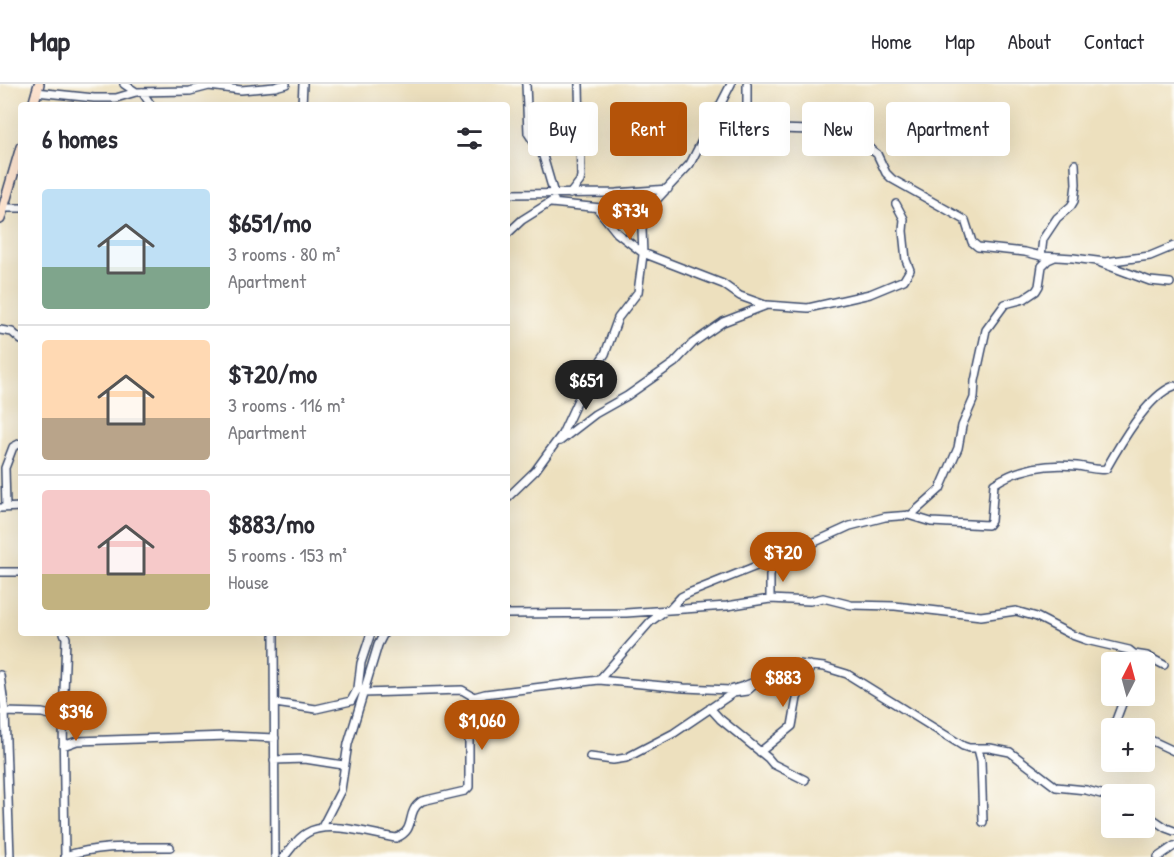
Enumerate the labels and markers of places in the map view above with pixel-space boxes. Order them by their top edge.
pin: $734 [594,190,666,241]
pin: $651 [550,360,622,411]
pin: $720 [747,532,819,583]
pin: $883 [747,657,819,708]
pin: $396 [40,691,112,742]
pin: $1,060 [433,700,531,751]

